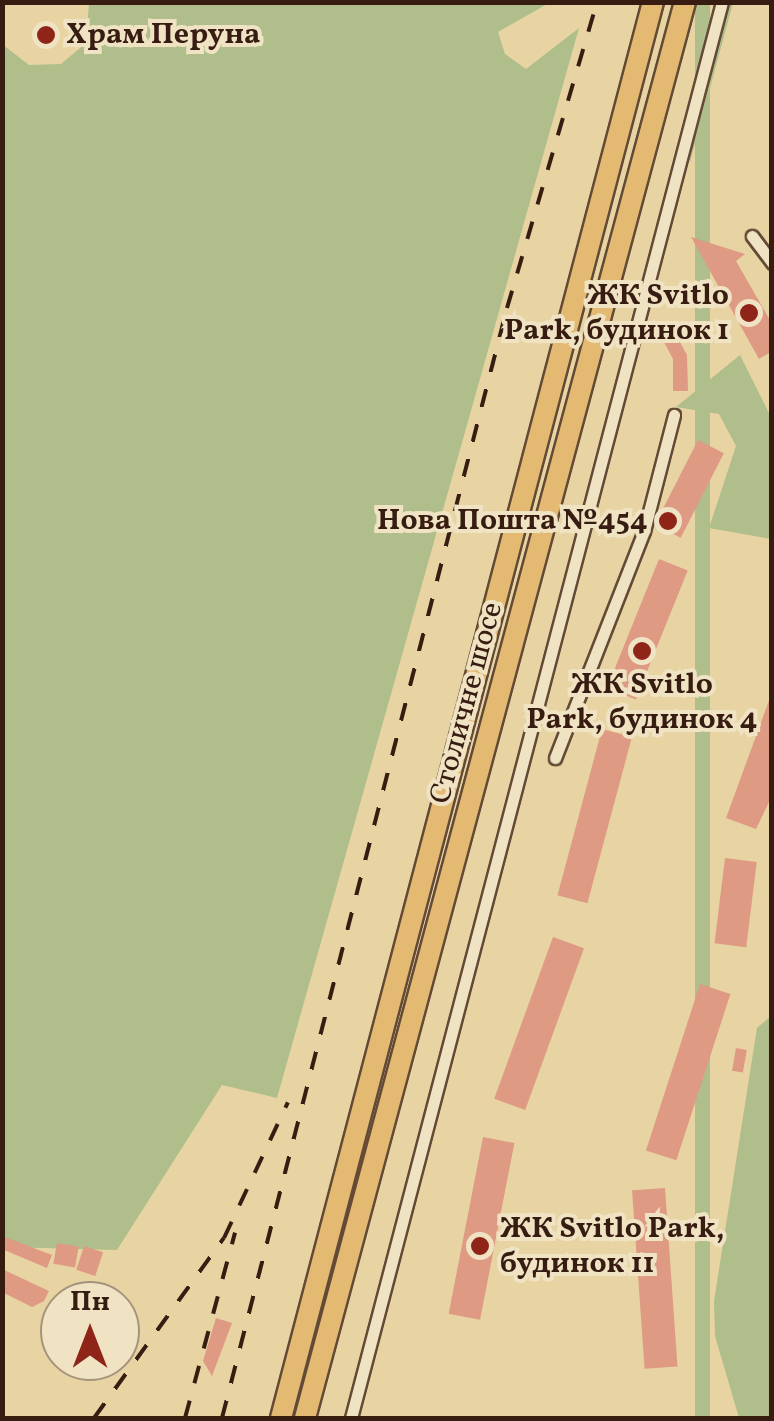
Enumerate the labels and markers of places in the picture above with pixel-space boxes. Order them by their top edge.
place label: Храм Перуна [66,17,260,53]
marker: Храм Перуна [35,24,57,46]
place label: ЖК Svitlo Park, будинок 1 [504,278,729,348]
marker: ЖК Svitlo Park, будинок 1 [738,302,760,324]
place label: Нова Пошта №454 [377,503,648,539]
marker: Нова Пошта №454 [657,510,679,532]
marker: ЖК Svitlo Park, будинок 4 [631,640,653,662]
place label: ЖК Svitlo Park, будинок 4 [526,667,758,738]
place label: ЖК Svitlo Park, будинок 11 [500,1211,724,1282]
marker: ЖК Svitlo Park, будинок 11 [469,1235,491,1257]

